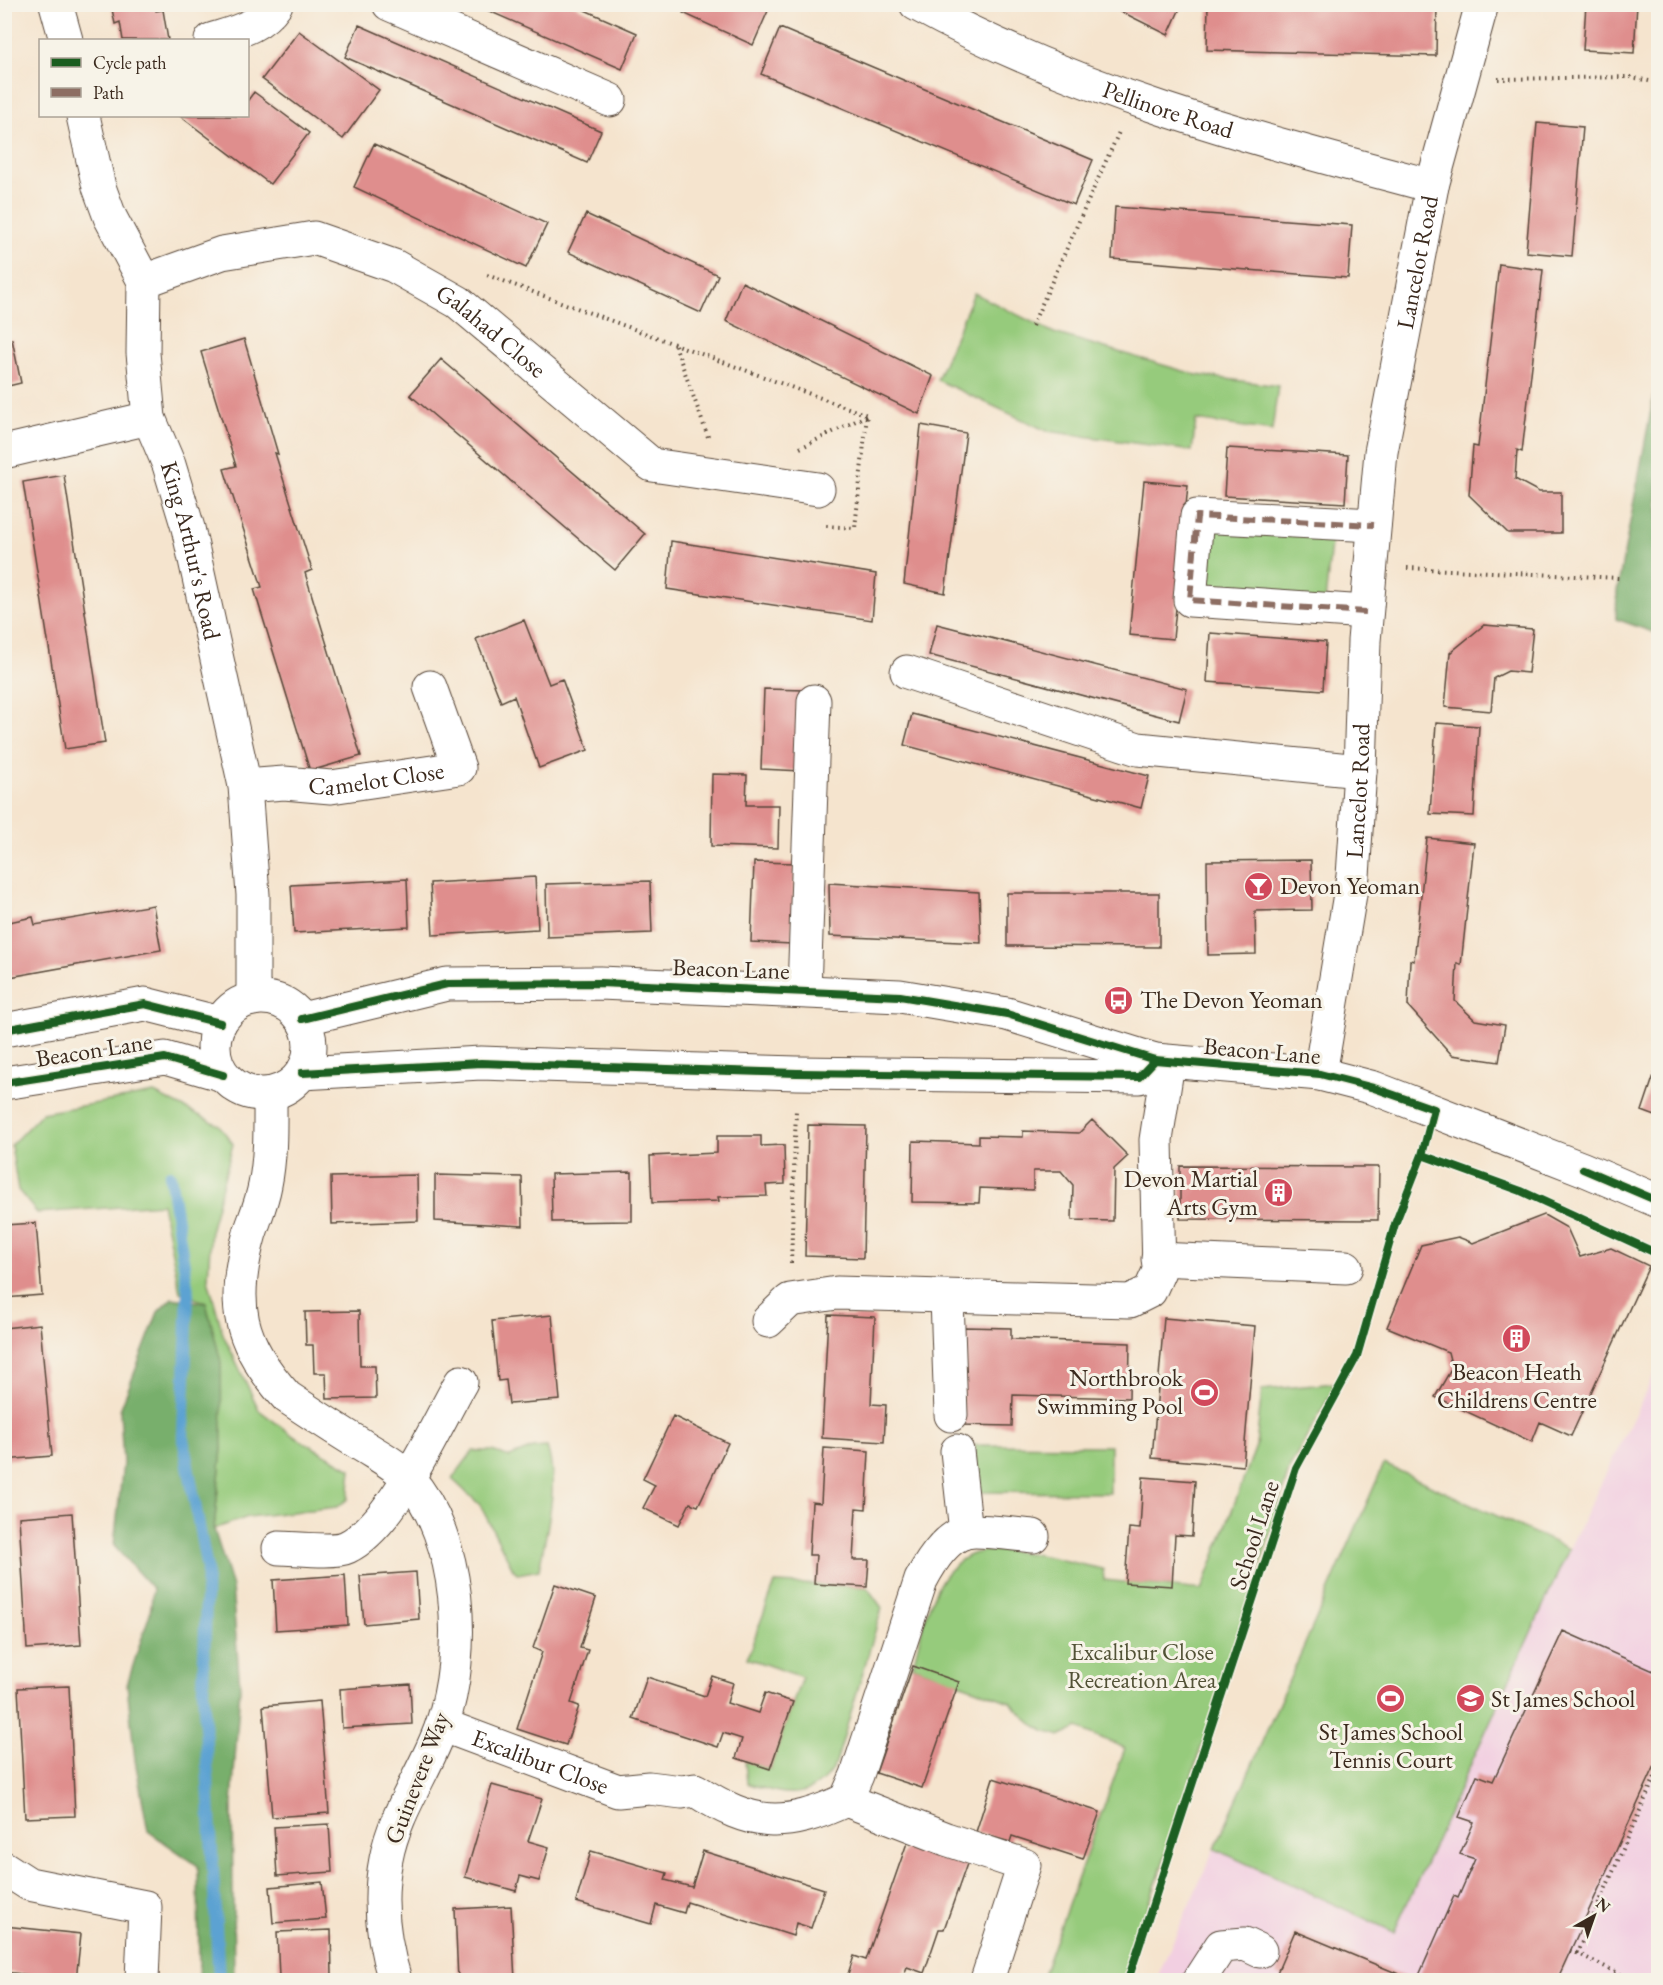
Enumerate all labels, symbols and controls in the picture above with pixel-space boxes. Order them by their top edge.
legend [39,39,249,117]
text: Cycle path [93,51,167,74]
street label: Pellinore Road [1099,73,1238,146]
text: Path [93,81,124,104]
street label: Lancelot Road [1389,192,1445,331]
street label: Galahad Close [431,277,553,384]
street label: King Arthur's Road [154,457,228,644]
street label: Lancelot Road [1338,722,1376,859]
street label: Camelot Close [307,754,446,802]
bar icon: Devon Yeoman [1243,870,1275,902]
place label: Devon Yeoman [1280,870,1420,901]
street label: Beacon Lane [672,951,790,986]
bus stop icon: The Devon Yeoman [1103,984,1135,1016]
place label: The Devon Yeoman [1140,984,1323,1015]
street label: Beacon Lane [34,1025,154,1074]
street label: Beacon Lane [1202,1030,1322,1071]
place label: Devon Martial Arts Gym [1124,1163,1258,1222]
building icon: Devon Martial Arts Gym [1263,1177,1295,1209]
building icon: Beacon Heath Childrens Centre [1501,1323,1533,1355]
place label: Beacon Heath Childrens Centre [1437,1356,1597,1415]
place label: Northbrook Swimming Pool [1037,1362,1184,1421]
sports icon: Northbrook Swimming Pool [1188,1376,1220,1408]
street label: School Lane [1221,1476,1286,1593]
park label: Excalibur Close Recreation Area [1068,1636,1217,1695]
sports icon: St James School Tennis Court [1375,1683,1407,1715]
school or university icon: St James School [1454,1683,1486,1715]
place label: St James School [1491,1683,1636,1714]
street label: Guinevere Way [377,1707,456,1848]
place label: St James School Tennis Court [1319,1716,1463,1775]
street label: Excalibur Close [468,1722,613,1801]
north arrow [1564,1886,1624,1946]
text: N [1592,1893,1615,1917]

